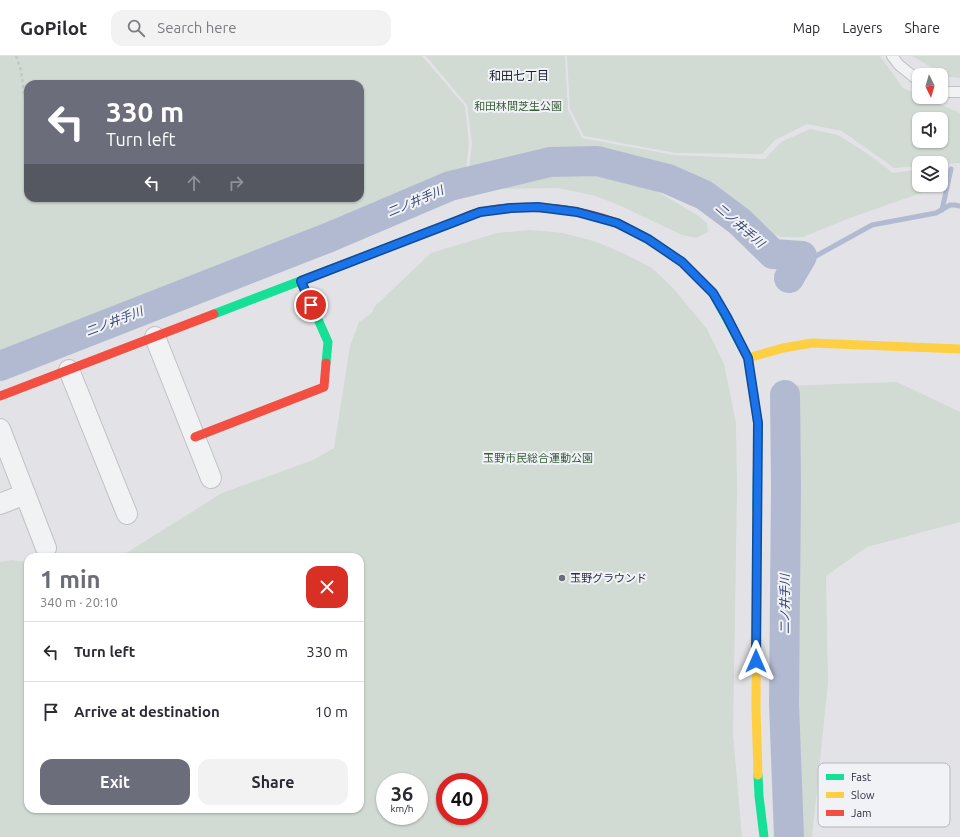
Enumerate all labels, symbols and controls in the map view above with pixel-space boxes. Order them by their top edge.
search box [111,10,391,46]
text: GoPilot [20,17,87,39]
icon: search [125,17,147,39]
text: Search here [157,19,237,36]
text: Map [793,20,820,36]
text: Layers [842,20,882,36]
text: Share [904,20,940,36]
north arrow [912,68,948,104]
map controls [912,68,948,192]
district label: 和田七丁目 [489,69,549,82]
icon: left [40,96,92,148]
text: 330 m [106,96,184,127]
park label: 和田林間芝生公園 [474,100,562,112]
button: sound [912,112,948,148]
text: Turn left [106,129,176,149]
button: layers [912,156,948,192]
icon: left [141,172,163,194]
icon: ahead [183,172,205,194]
icon: right [225,172,247,194]
water label: 二ノ井手川 [385,183,447,219]
water label: 二ノ井手川 [713,200,768,251]
pin [294,288,328,322]
icon: arrive [300,294,322,316]
water label: 二ノ井手川 [84,303,146,338]
park label: 玉野市民総合運動公園 [483,452,593,464]
text: 1 min [40,566,101,593]
button: close [306,566,348,608]
place label: 玉野グラウンド [570,572,647,584]
water label: 二ノ井手川 [778,572,791,634]
marker: 玉野グラウンド [557,573,567,583]
text: 340 m · 20:10 [40,595,118,609]
position arrow [735,640,777,682]
icon: left [40,641,62,663]
text: Turn left [74,643,135,660]
text: 330 m [306,643,348,660]
icon: arrive [40,701,62,723]
text: Arrive at destination [74,703,220,720]
text: 10 m [315,703,348,720]
button: Exit [40,759,190,805]
button: Share [198,759,348,805]
legend [818,763,950,827]
text: Fast [851,771,872,783]
speed limit sign: 40 [436,773,488,825]
text: 36 [391,782,413,805]
text: Slow [851,789,875,801]
text: km/h [390,803,414,814]
text: Jam [851,807,872,819]

